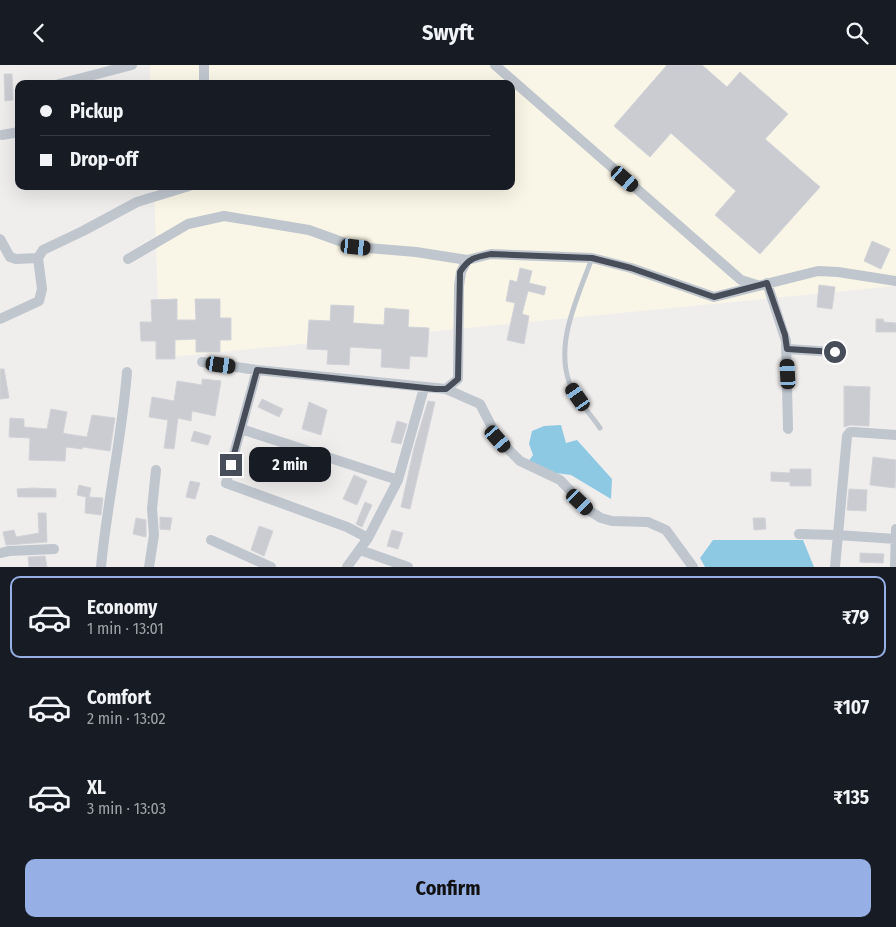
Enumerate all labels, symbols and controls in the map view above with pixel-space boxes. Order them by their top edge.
icon: back [25,19,53,47]
text: Swyft [422,19,474,46]
icon: search [843,19,871,47]
text: Pickup [70,100,123,123]
text: Drop-off [70,148,138,171]
car [608,163,641,195]
car [340,238,371,256]
route start [824,341,846,363]
car [205,355,236,375]
car [779,359,796,389]
car [563,380,592,414]
car [482,423,513,455]
callout: 2 min [248,447,331,483]
route end [220,454,242,476]
text: 2 min [272,455,308,474]
car [563,486,596,518]
icon: car [27,595,72,640]
text: Economy [87,596,157,619]
text: ₹79 [842,606,869,629]
text: 1 min · 13:01 [87,619,164,638]
icon: car [27,685,72,730]
text: Comfort [87,686,151,709]
text: ₹107 [834,696,869,719]
text: 2 min · 13:02 [87,709,166,728]
icon: car [27,775,72,820]
text: XL [87,776,106,799]
text: ₹135 [833,786,869,809]
text: 3 min · 13:03 [87,799,166,818]
button: Confirm [25,859,871,917]

